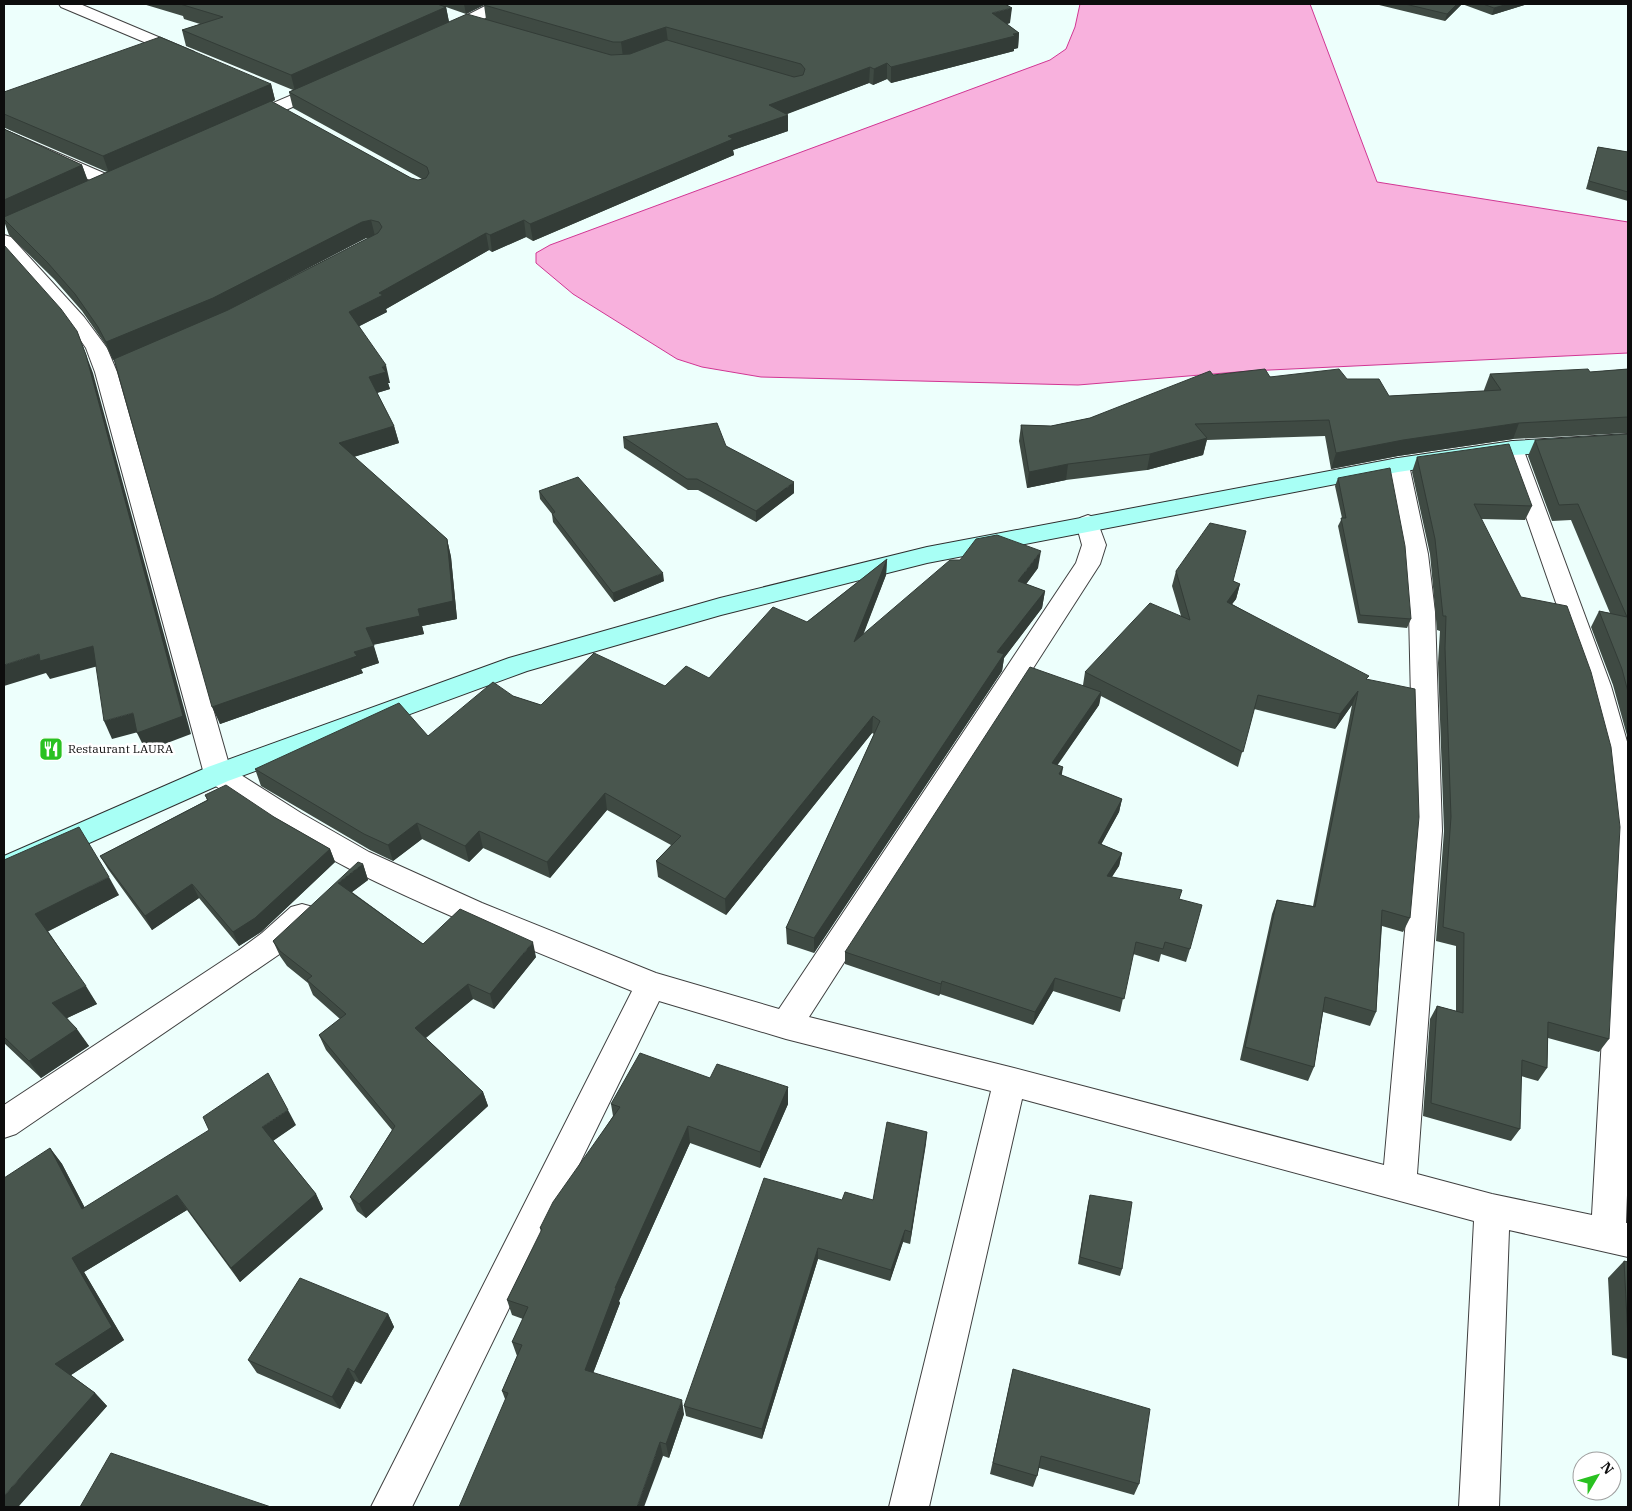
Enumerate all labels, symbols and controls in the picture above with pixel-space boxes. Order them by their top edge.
restaurant icon: Restaurant LAURA [38,736,64,762]
place label: Restaurant LAURA [68,741,174,756]
north arrow [1572,1451,1622,1501]
text: N [1597,1458,1618,1478]

